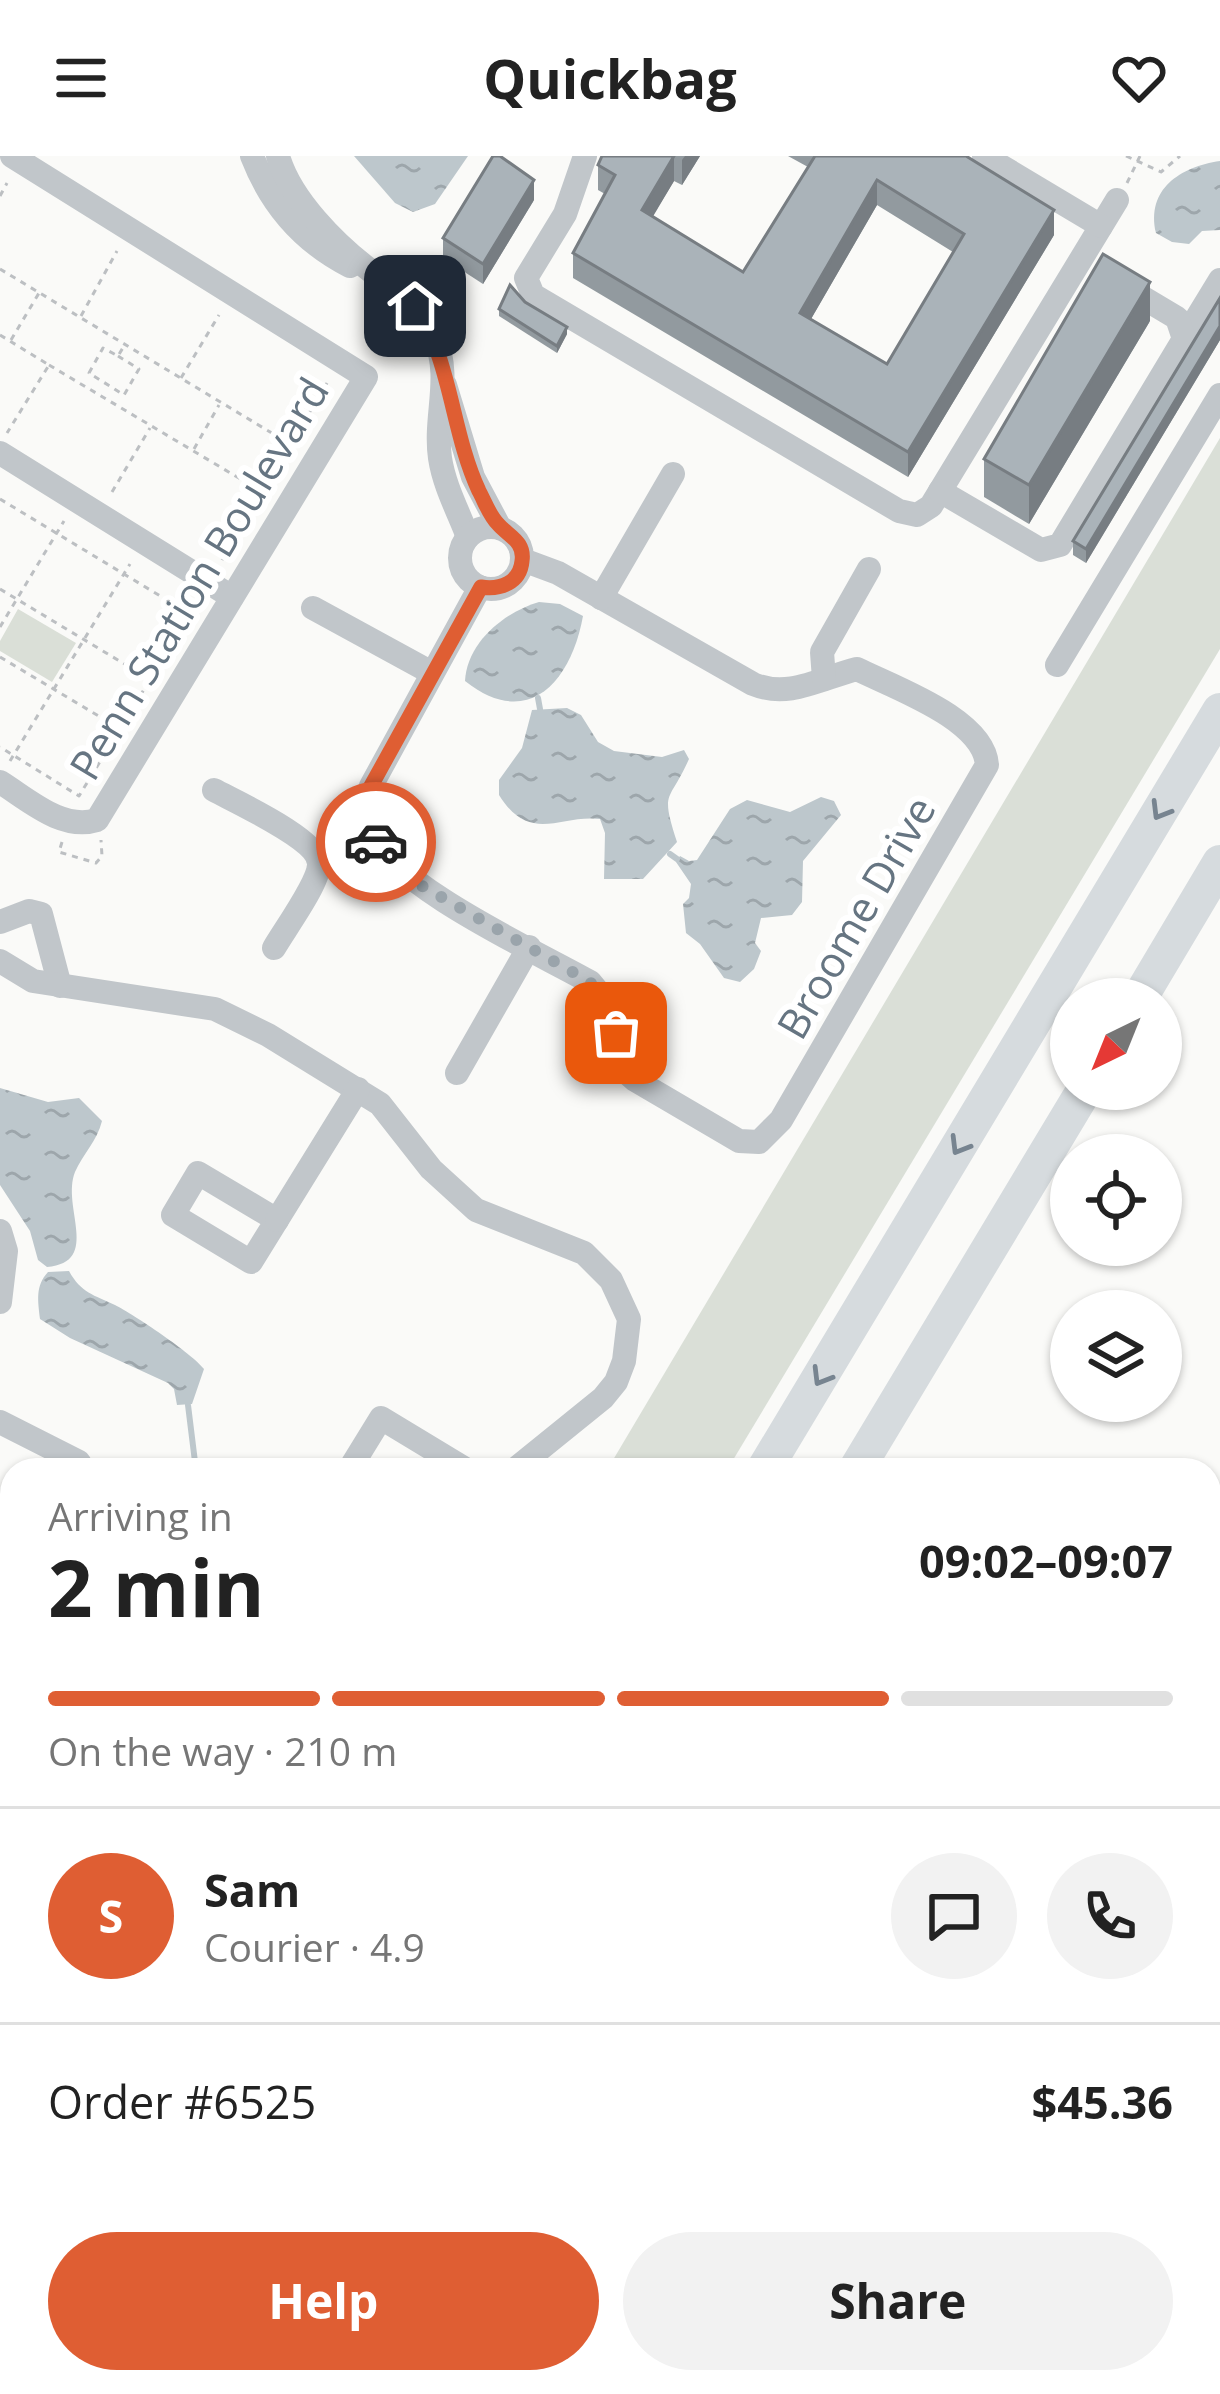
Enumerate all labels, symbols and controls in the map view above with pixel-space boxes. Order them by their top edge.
text: Quickbag [483,41,737,115]
icon: menu [48,45,114,111]
icon: heart [1106,45,1172,111]
pin [364,255,466,357]
icon: home [382,273,448,339]
street label: Penn Station Boulevard [55,366,341,790]
courier [316,782,436,902]
street label: Broome Drive [763,785,947,1049]
one-way arrow [1152,798,1174,820]
icon: car [343,809,409,875]
north arrow [1050,978,1182,1110]
map controls [1050,978,1182,1422]
pin [565,982,667,1084]
icon: bag [583,1000,649,1066]
one-way arrow [951,1133,973,1155]
button: locate [1050,1134,1182,1266]
button: layers [1050,1290,1182,1422]
one-way arrow [812,1364,835,1386]
text: Arriving in [48,1489,233,1542]
text: 09:02–09:07 [919,1530,1173,1591]
text: 2 min [48,1534,265,1640]
text: On the way · 210 m [48,1724,397,1777]
button: chat [891,1853,1017,1979]
button: phone [1047,1853,1173,1979]
text: Sam [204,1859,300,1920]
text: S [99,1885,123,1946]
text: Courier · 4.9 [204,1920,425,1973]
text: Order #6525 [48,2071,316,2132]
text: $45.36 [1032,2071,1173,2132]
button: Help [48,2232,599,2370]
button: Share [623,2232,1173,2370]

